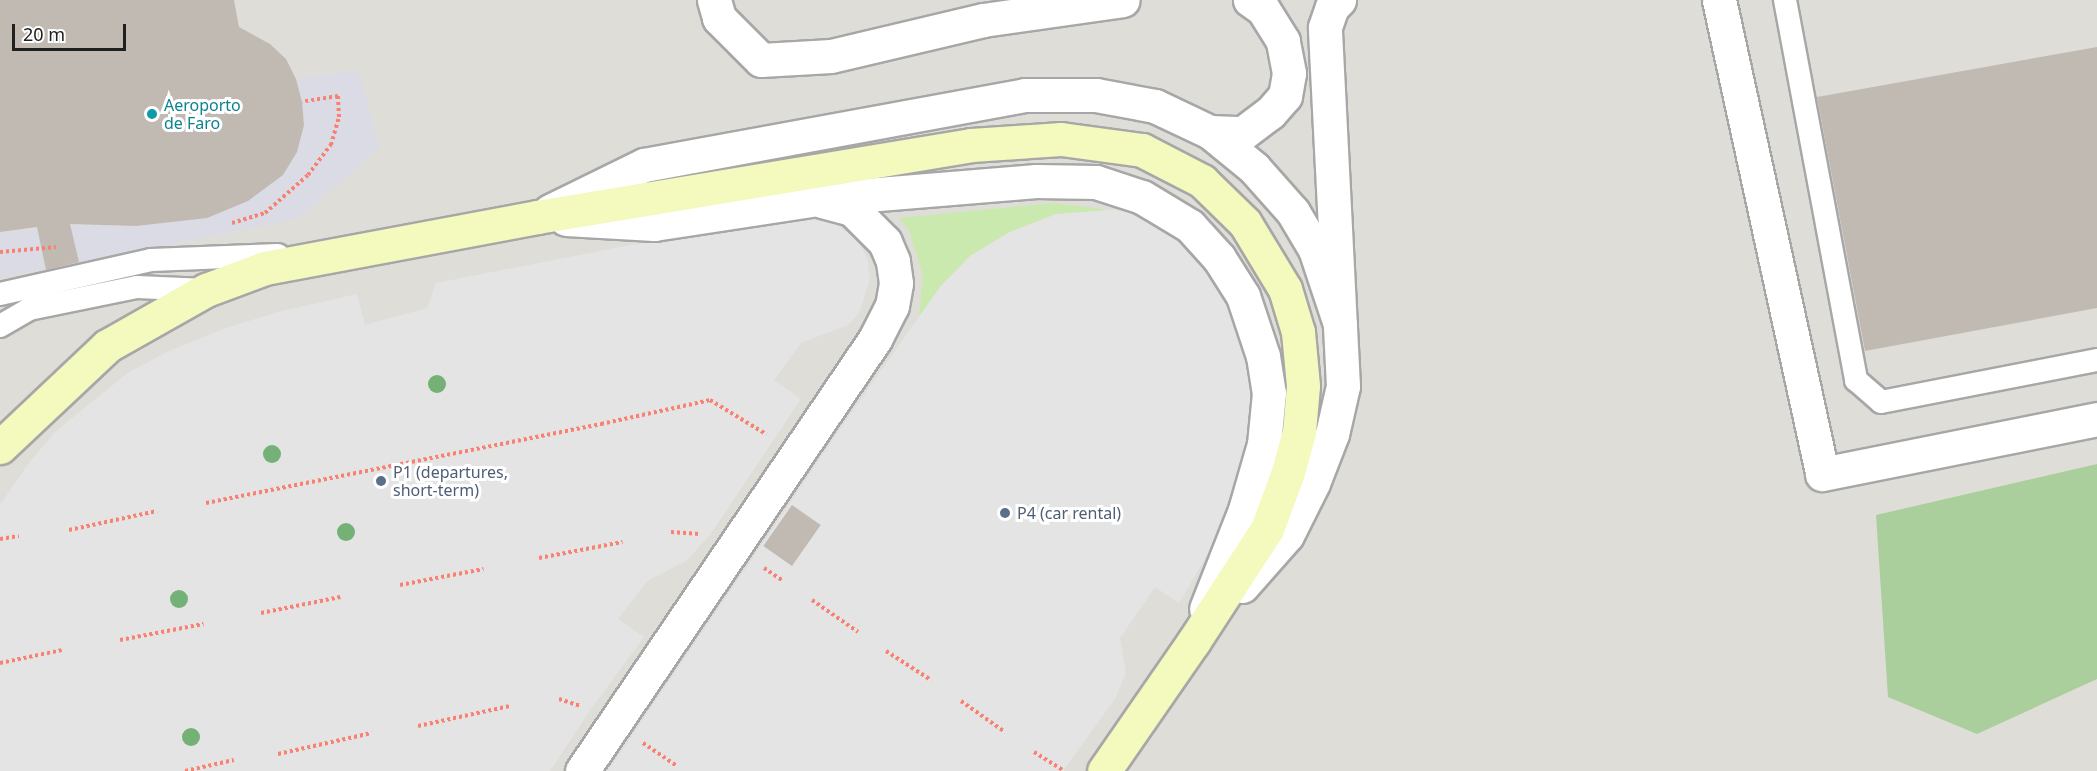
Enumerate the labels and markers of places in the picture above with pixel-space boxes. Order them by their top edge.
place label: Aeroporto de Faro [164,95,241,133]
marker: Aeroporto de Faro [145,107,159,121]
place label: P1 (departures, short-term) [393,462,508,500]
marker: P1 (departures, short-term) [374,474,388,488]
place label: P4 (car rental) [1017,503,1121,523]
marker: P4 (car rental) [998,506,1012,520]

